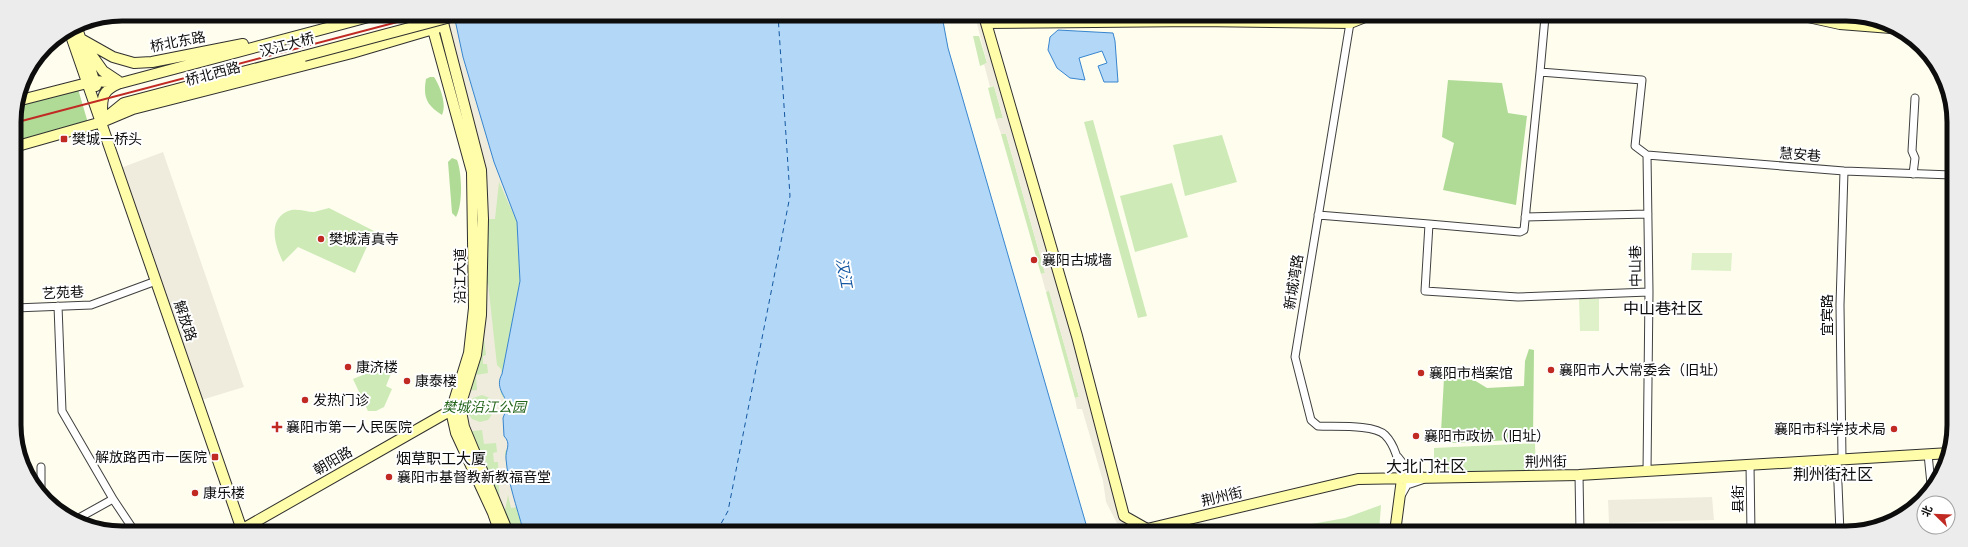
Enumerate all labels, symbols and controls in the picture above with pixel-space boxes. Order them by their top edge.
street label: 桥北东路 [149,28,207,55]
street label: 汉江大桥 [258,31,316,59]
street label: 桥北西路 [184,59,242,88]
place label: 樊城一桥头 [72,132,142,147]
marker: 樊城一桥头 [59,134,69,144]
street label: 慧安巷 [1778,146,1822,164]
place label: 樊城清真寺 [329,232,399,247]
marker: 樊城清真寺 [316,234,326,244]
street label: 中山巷 [1628,245,1644,287]
street label: 沿江大道 [453,248,468,304]
place label: 襄阳古城墙 [1042,252,1112,268]
street label: 新城湾路 [1282,253,1306,311]
marker: 襄阳古城墙 [1029,255,1039,265]
water label: 汉江 [833,257,855,291]
street label: 艺苑巷 [42,284,84,302]
street label: 宜宾路 [1820,294,1835,336]
street label: 解放路 [171,299,199,343]
district label: 中山巷社区 [1623,300,1703,317]
place label: 康济楼 [356,360,398,375]
marker: 康济楼 [343,362,353,372]
place label: 襄阳市人大常委会（旧址） [1559,362,1727,378]
place label: 襄阳市档案馆 [1429,365,1513,381]
marker: 襄阳市人大常委会（旧址） [1546,365,1556,375]
marker: 襄阳市档案馆 [1416,368,1426,378]
place label: 康泰楼 [415,374,457,389]
marker: 康泰楼 [402,376,412,386]
place label: 发热门诊 [313,392,369,408]
marker: 发热门诊 [300,395,310,405]
park label: 樊城沿江公园 [442,400,528,415]
place label: 襄阳市第一人民医院 [286,419,412,435]
marker: 襄阳市第一人民医院 [271,421,283,433]
place label: 襄阳市科学技术局 [1774,421,1886,437]
marker: 襄阳市科学技术局 [1889,424,1899,434]
place label: 襄阳市政协（旧址） [1424,428,1550,444]
marker: 襄阳市政协（旧址） [1411,431,1421,441]
street label: 朝阳路 [311,444,355,478]
place label: 解放路西市一医院 [95,450,207,465]
district label: 烟草职工大厦 [396,451,486,467]
marker: 解放路西市一医院 [210,452,220,462]
street label: 荆州街 [1525,453,1567,470]
district label: 大北门社区 [1386,458,1466,475]
district label: 荆州街社区 [1793,466,1873,483]
place label: 襄阳市基督教新教福音堂 [397,469,551,485]
marker: 襄阳市基督教新教福音堂 [384,472,394,482]
street label: 荆州街 [1200,484,1244,509]
street label: 县街 [1731,485,1746,513]
place label: 康乐楼 [203,486,245,501]
marker: 康乐楼 [190,488,200,498]
north arrow [1916,495,1956,535]
text: 北 [1919,504,1934,518]

